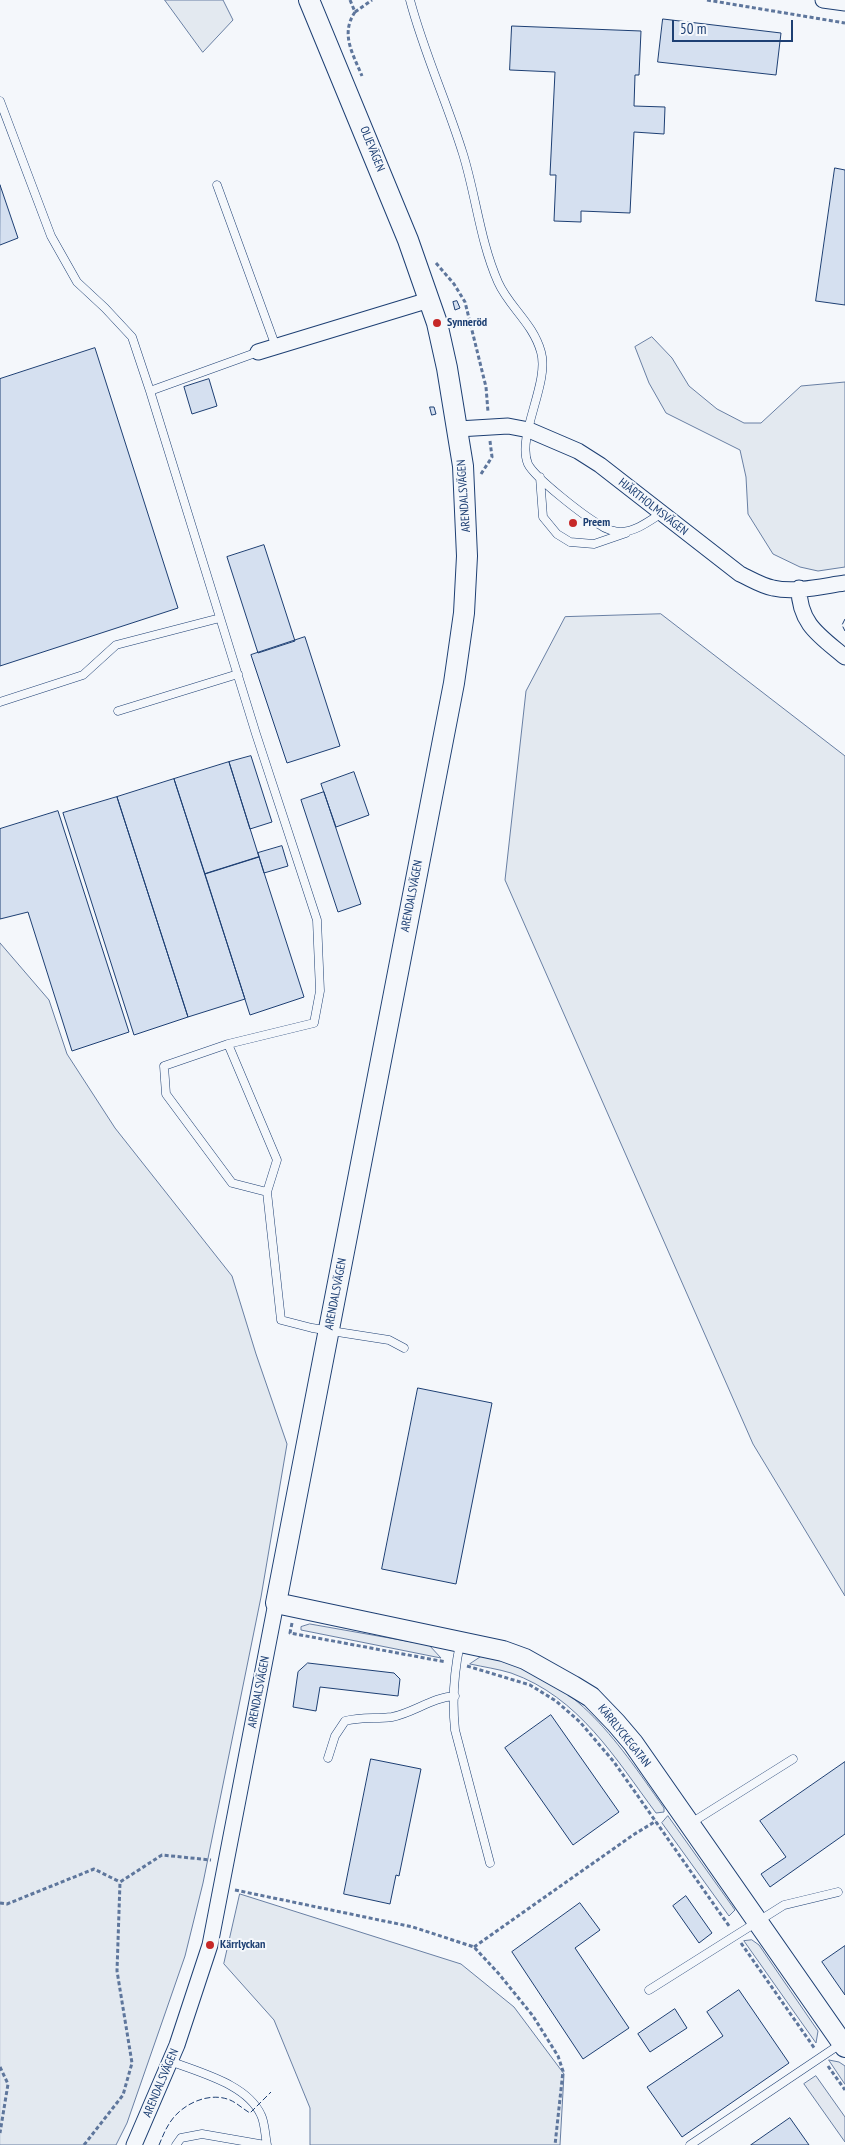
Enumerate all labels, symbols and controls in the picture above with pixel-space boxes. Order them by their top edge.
scale bar [675,10,796,42]
text: 50 m [680,19,706,38]
street label: OLJEVÄGEN [356,124,388,174]
place label: Synneröd [447,316,487,330]
marker: Synneröd [431,317,443,329]
street label: ARENDALSVÄGEN [454,459,474,533]
street label: HJÄRTHOLMSVÄGEN [615,475,691,539]
place label: Preem [583,516,610,530]
marker: Preem [567,517,579,529]
street label: ARENDALSVÄGEN [398,859,426,933]
street label: ARENDALSVÄGEN [322,1257,350,1331]
street label: ARENDALSVÄGEN [245,1655,273,1729]
street label: KÄRRLYCKEGATAN [594,1702,654,1770]
place label: Kärrlyckan [220,1938,265,1952]
marker: Kärrlyckan [204,1939,216,1951]
street label: ARENDALSVÄGEN [140,2047,182,2119]

